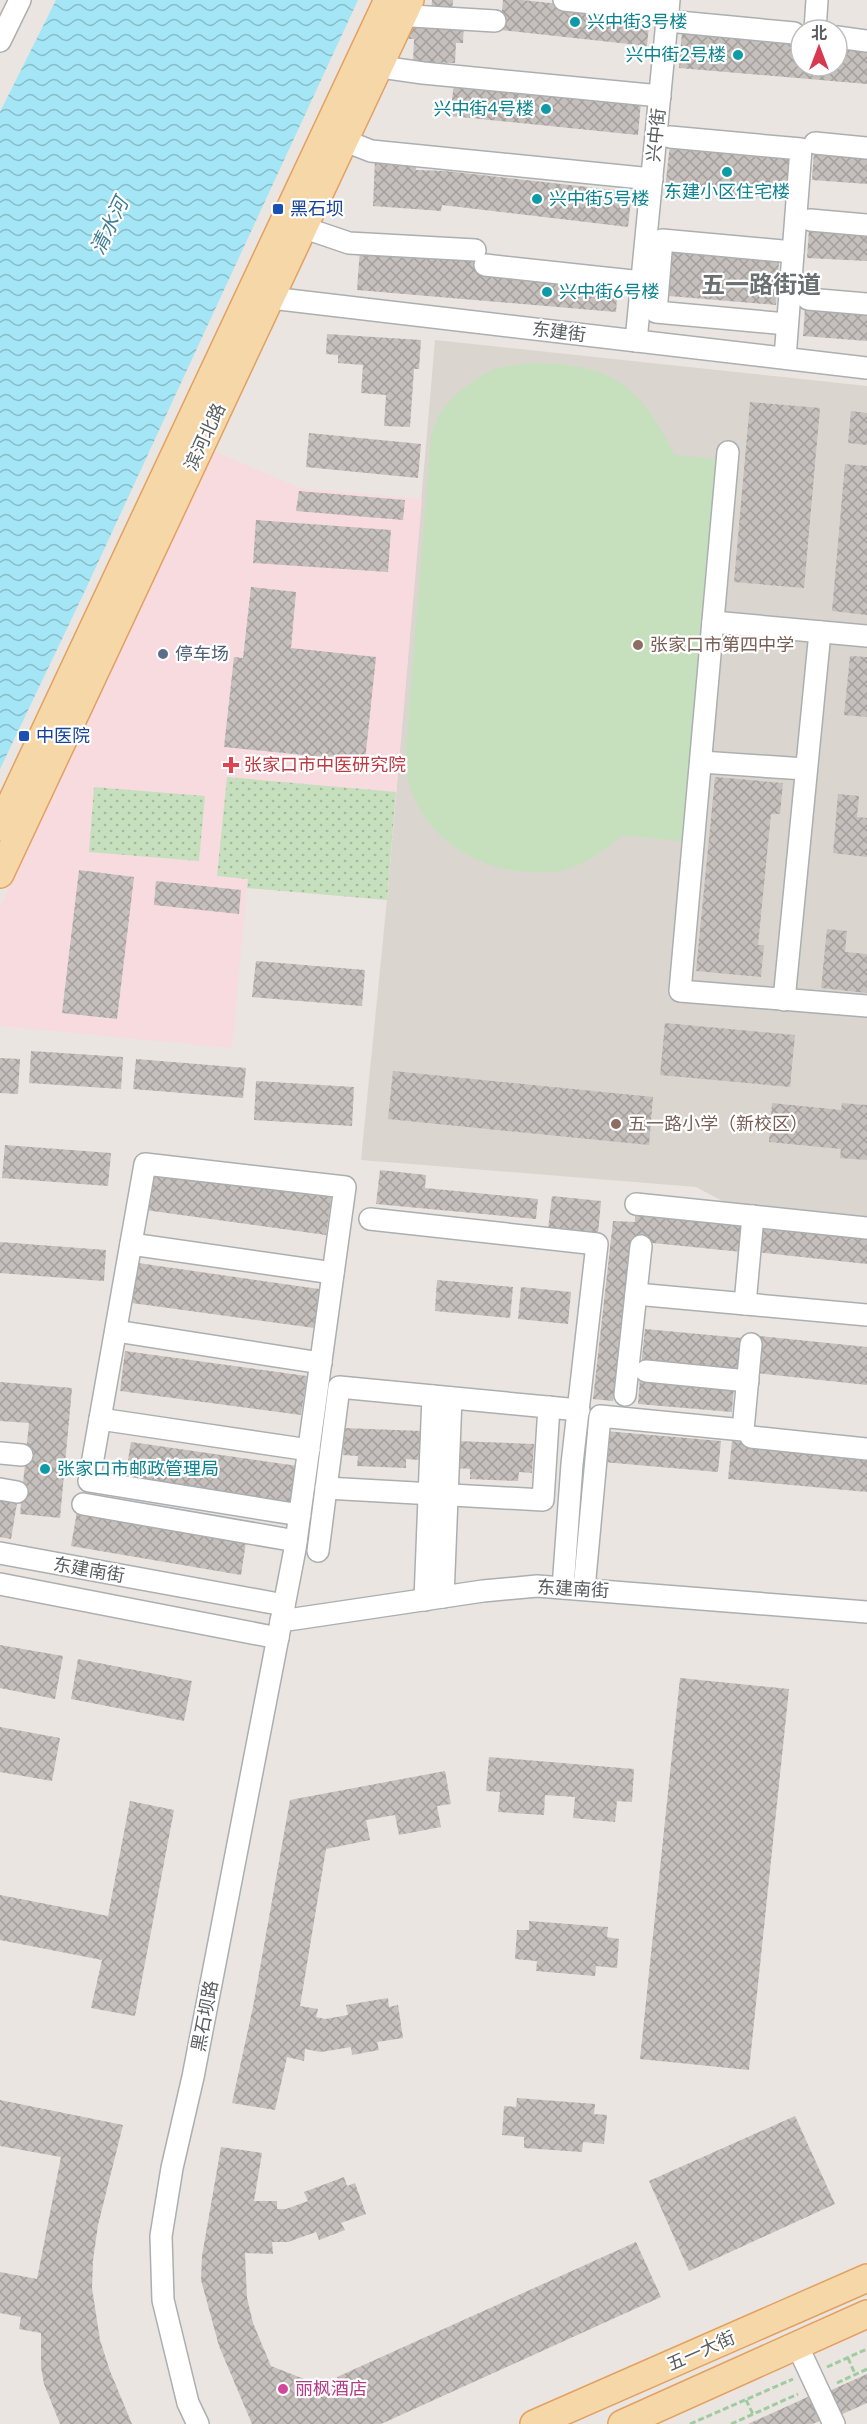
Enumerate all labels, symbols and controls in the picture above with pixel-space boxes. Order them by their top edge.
place label: 兴中街3号楼 [587,10,687,32]
marker: 兴中街3号楼 [568,15,582,29]
north arrow [789,18,849,78]
text: 北 [811,23,827,42]
place label: 兴中街2号楼 [626,43,726,65]
marker: 兴中街2号楼 [731,48,745,62]
place label: 兴中街4号楼 [434,97,534,119]
marker: 兴中街4号楼 [539,102,553,116]
street label: 兴中街 [641,107,669,163]
marker: 东建小区住宅楼 [720,165,734,179]
place label: 东建小区住宅楼 [664,180,790,202]
place label: 兴中街5号楼 [549,187,649,209]
water label: 清水河 [84,190,134,258]
marker: 兴中街5号楼 [530,192,544,206]
place label: 黑石坝 [290,197,344,219]
marker: 黑石坝 [271,202,285,216]
district label: 五一路街道 [701,269,821,298]
place label: 兴中街6号楼 [559,280,659,302]
marker: 兴中街6号楼 [540,285,554,299]
street label: 东建街 [531,317,587,345]
street label: 滨河北路 [179,399,229,474]
place label: 张家口市第四中学 [650,633,794,655]
marker: 张家口市第四中学 [631,638,645,652]
place label: 停车场 [175,642,229,664]
marker: 停车场 [156,647,170,661]
place label: 中医院 [36,724,90,746]
marker: 中医院 [17,729,31,743]
place label: 张家口市中医研究院 [244,753,406,775]
marker: 张家口市中医研究院 [222,756,240,774]
place label: 五一路小学（新校区） [628,1112,808,1134]
marker: 五一路小学（新校区） [609,1117,623,1131]
place label: 张家口市邮政管理局 [57,1457,219,1479]
marker: 张家口市邮政管理局 [38,1462,52,1476]
street label: 东建南街 [52,1552,127,1586]
street label: 东建南街 [537,1575,610,1601]
street label: 黑石坝路 [186,1978,222,2053]
street label: 五一大街 [663,2325,738,2375]
place label: 丽枫酒店 [295,2377,367,2399]
marker: 丽枫酒店 [276,2382,290,2396]

